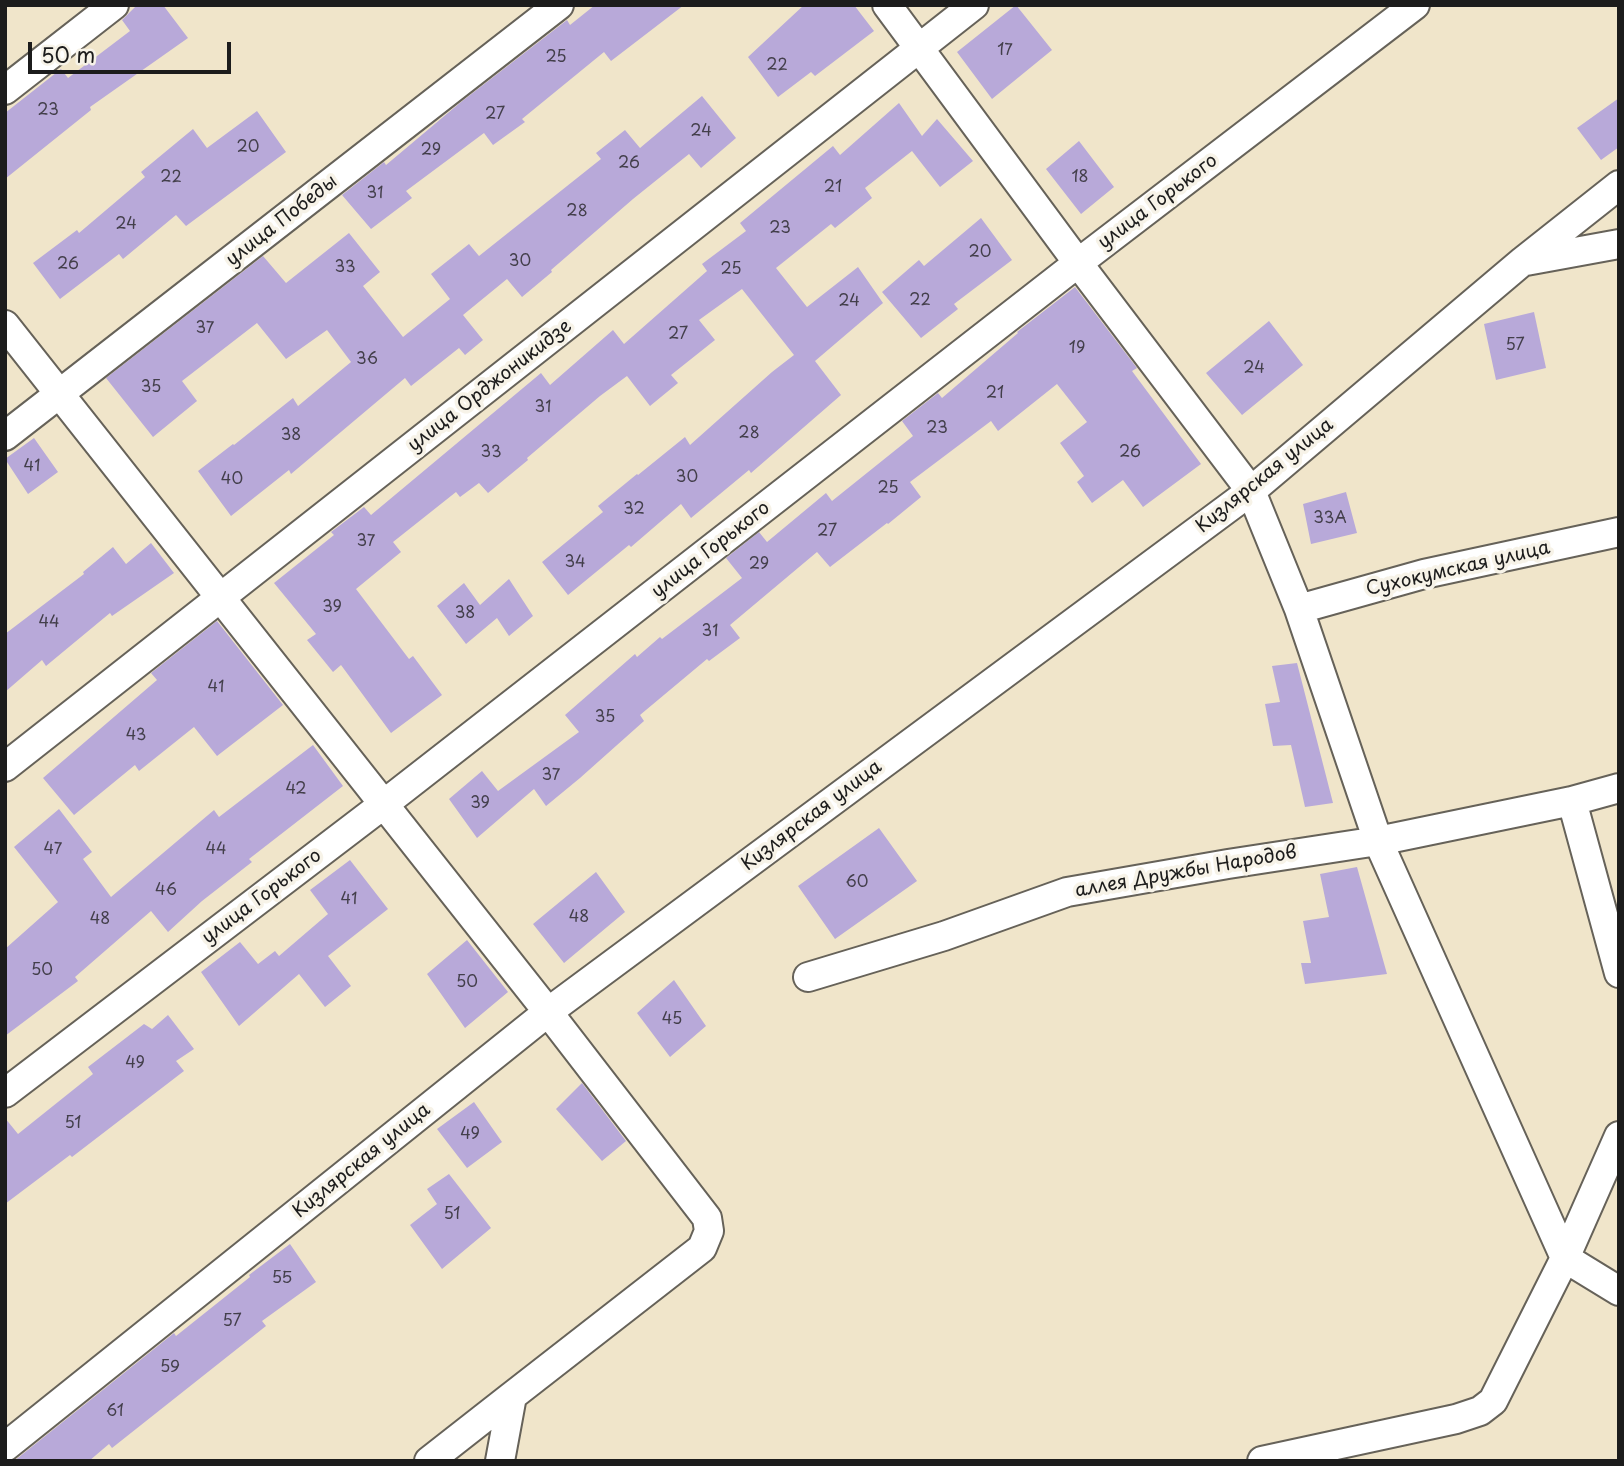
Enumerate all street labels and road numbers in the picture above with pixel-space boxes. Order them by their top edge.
street label: улица Горького [1094,150,1222,254]
street label: улица Победы [222,170,342,272]
street label: улица Орджоникидзе [404,315,576,457]
street label: Кизлярская улица [1192,414,1338,538]
street label: улица Горького [647,497,775,603]
street label: Сухокумская улица [1364,537,1552,601]
street label: Кизлярская улица [737,756,887,876]
street label: аллея Дружбы Народов [1073,841,1299,903]
street label: улица Горького [198,845,326,949]
street label: Кизлярская улица [289,1099,435,1223]

